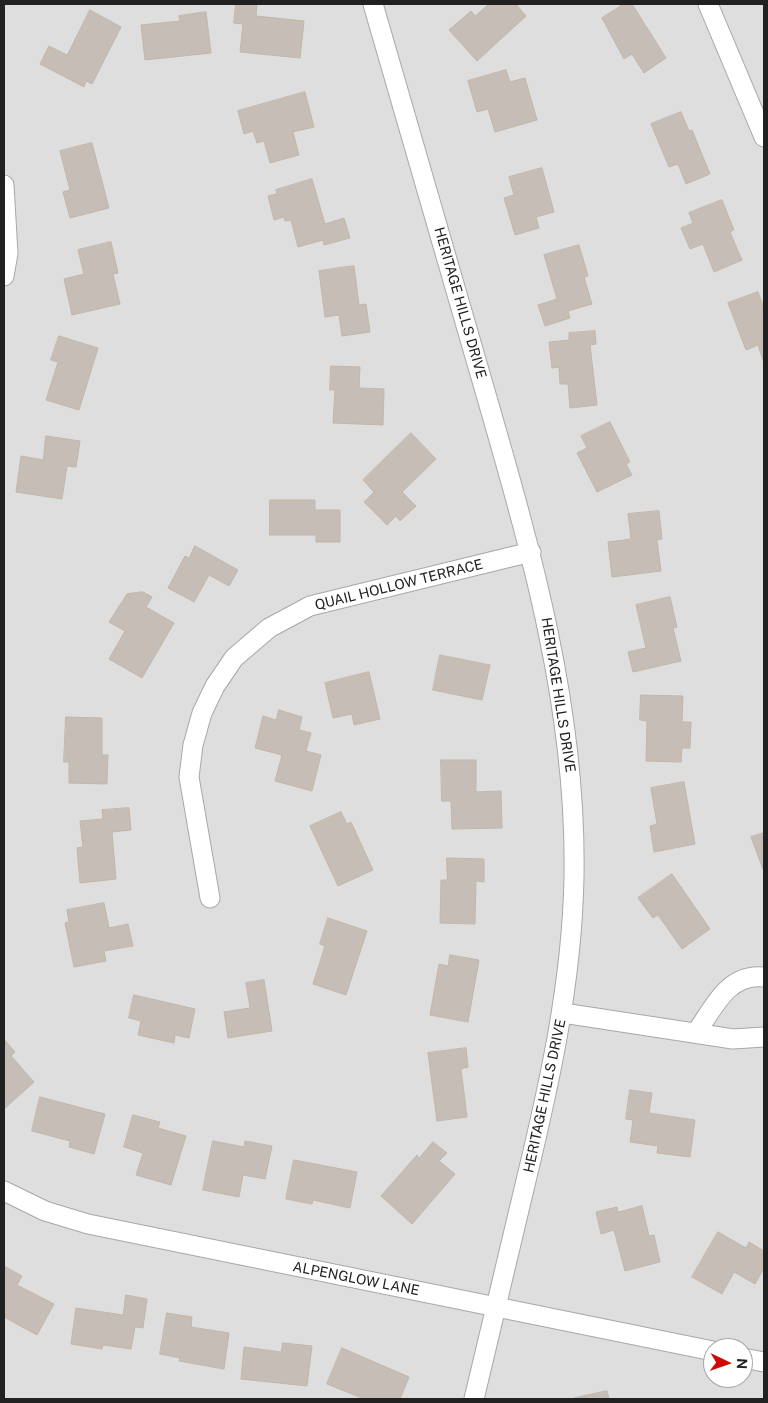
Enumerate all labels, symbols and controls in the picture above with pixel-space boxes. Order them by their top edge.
street label: HERITAGE HILLS DRIVE [430,225,490,381]
street label: QUAIL HOLLOW TERRACE [313,556,485,614]
street label: HERITAGE HILLS DRIVE [537,616,579,774]
street label: HERITAGE HILLS DRIVE [520,1018,570,1174]
street label: ALPENGLOW LANE [291,1258,421,1300]
north arrow [703,1338,753,1388]
text: N [734,1358,750,1370]

